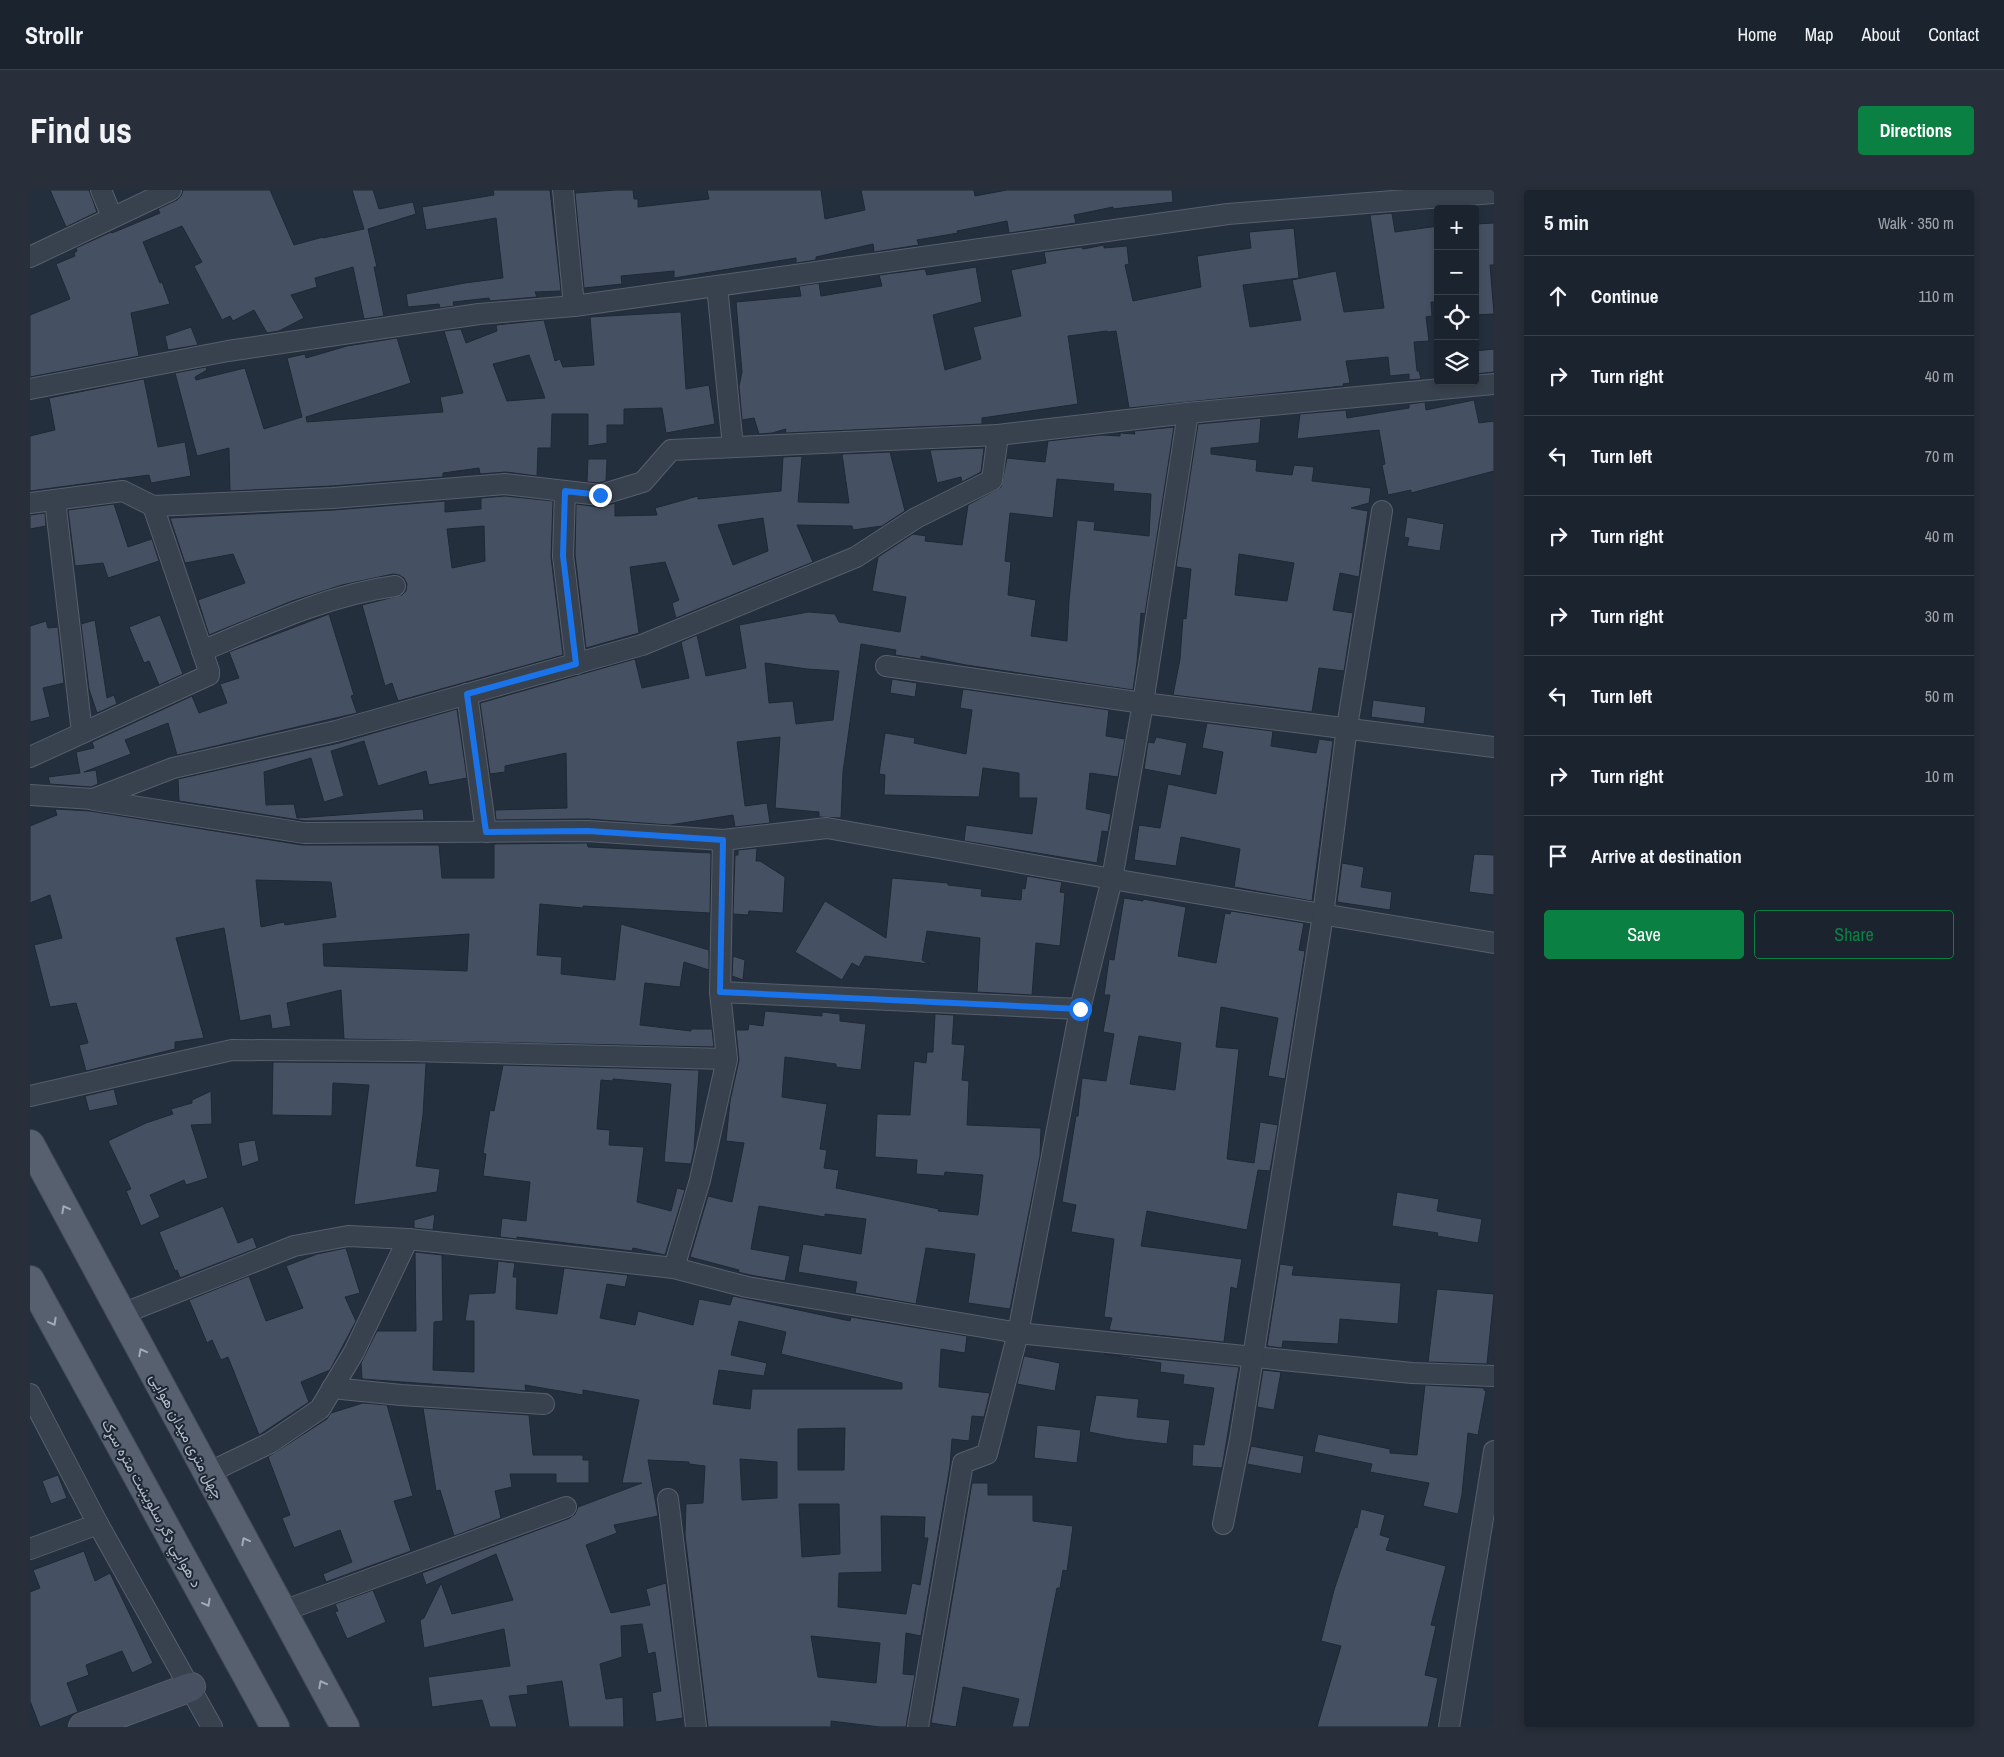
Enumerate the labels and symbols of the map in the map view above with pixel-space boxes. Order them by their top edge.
route end [589,484,612,507]
route start [1069,998,1092,1021]
one-way arrow [61,1205,71,1214]
one-way arrow [47,1317,57,1326]
one-way arrow [138,1348,148,1357]
street label: چهل متری میدان هوایی [145,1369,229,1503]
street label: د هوايي ډګر سلویښت متره سړک [94,1415,207,1593]
one-way arrow [241,1537,251,1546]
one-way arrow [201,1598,211,1607]
one-way arrow [318,1680,328,1689]

